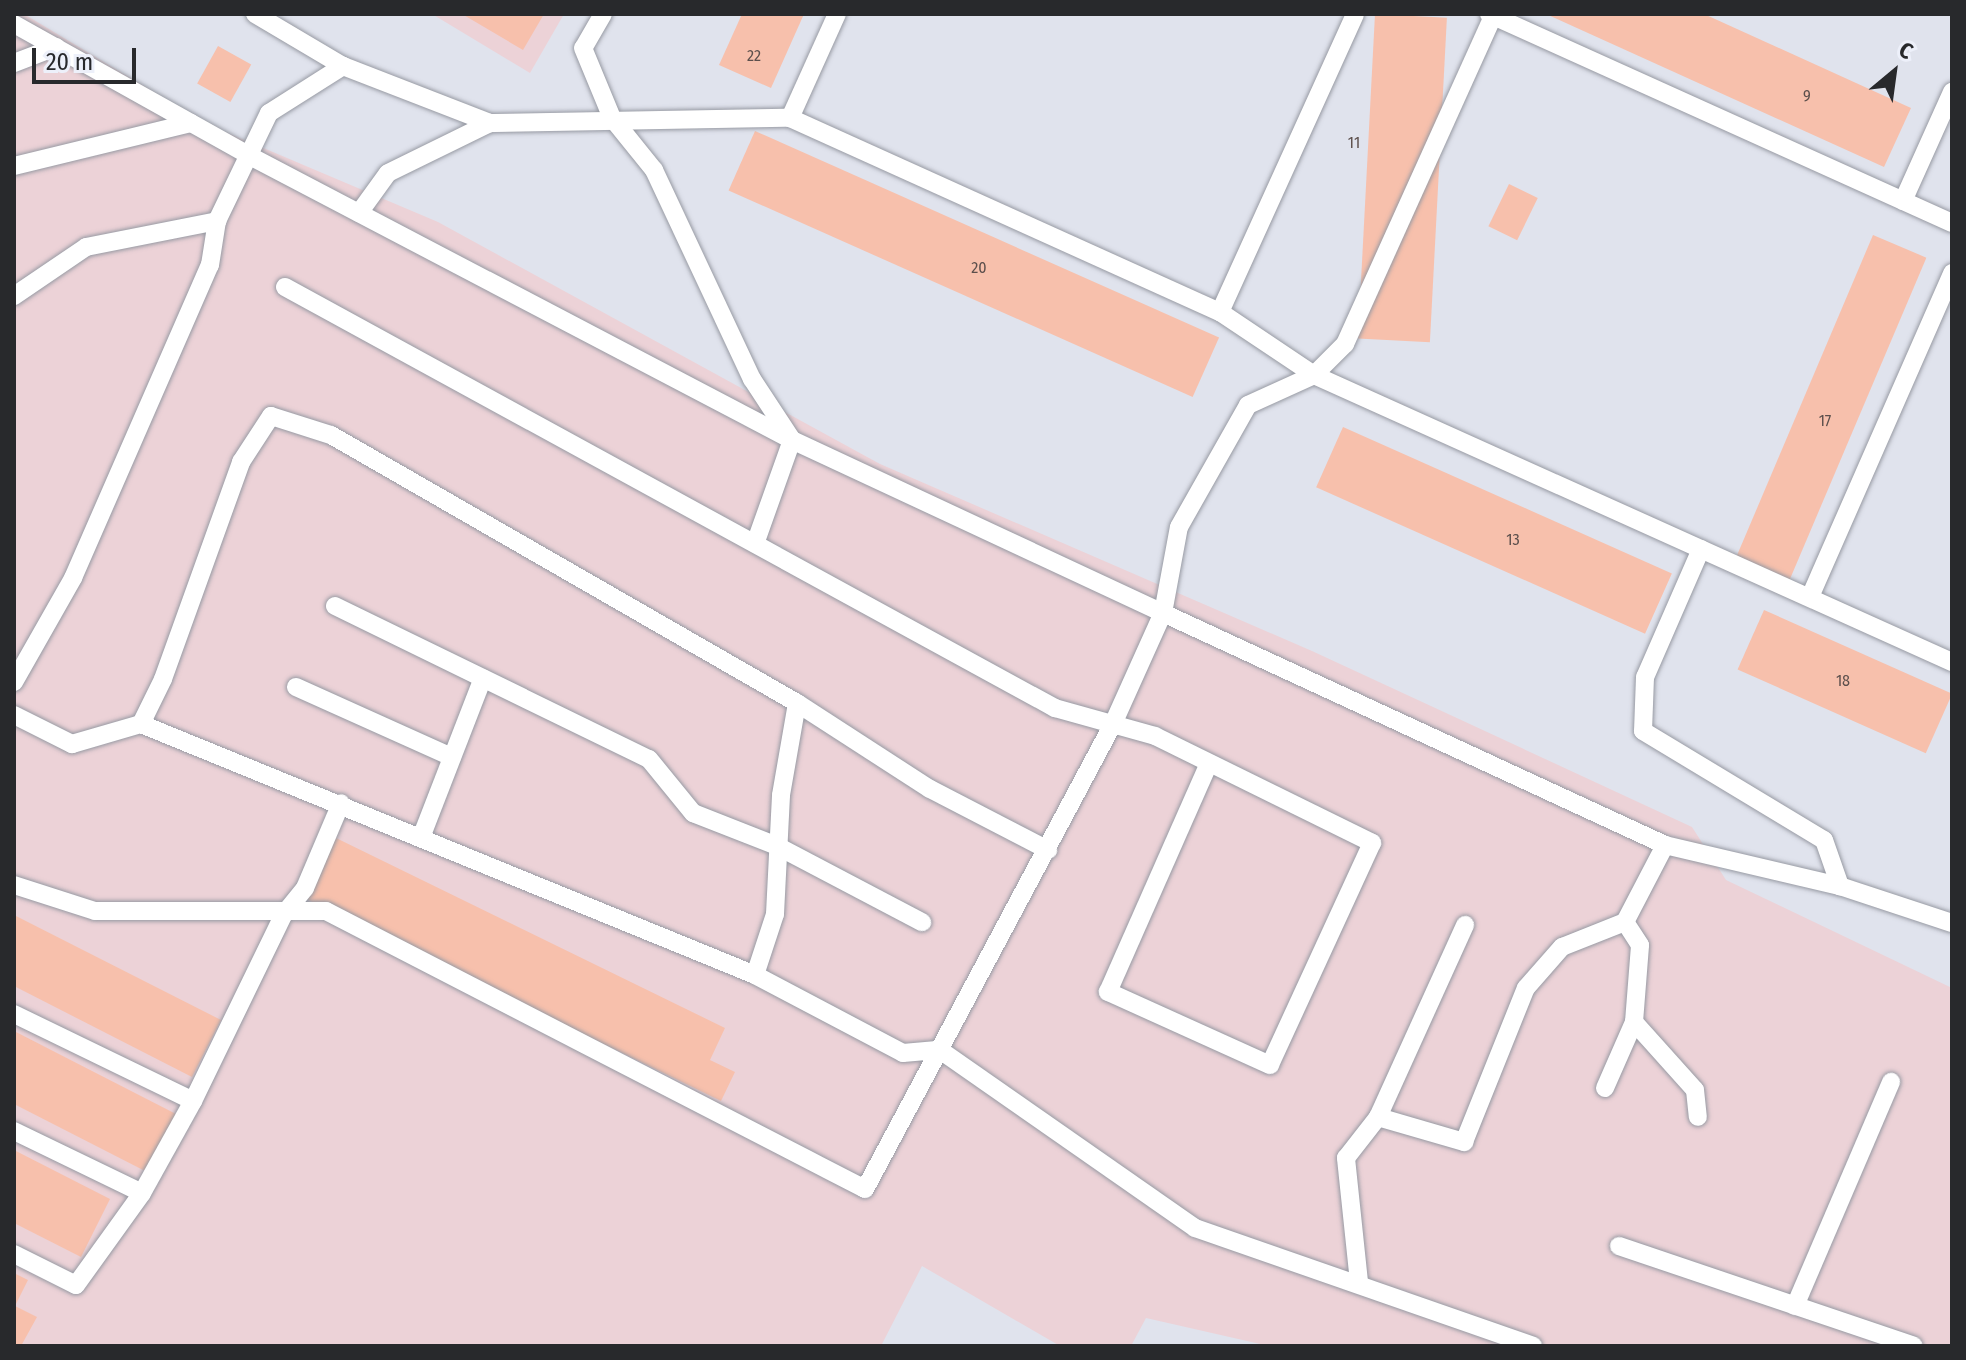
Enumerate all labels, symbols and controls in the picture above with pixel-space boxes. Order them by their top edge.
scale bar [36,32,140,82]
north arrow [1854,32,1934,112]
text: С [1894,36,1917,65]
house number: 22 [747,46,761,66]
text: 20 m [46,48,93,76]
house number: 9 [1803,86,1811,106]
house number: 11 [1348,133,1360,153]
house number: 20 [971,258,987,278]
house number: 17 [1819,411,1831,431]
house number: 13 [1506,530,1520,550]
house number: 18 [1836,671,1850,691]

